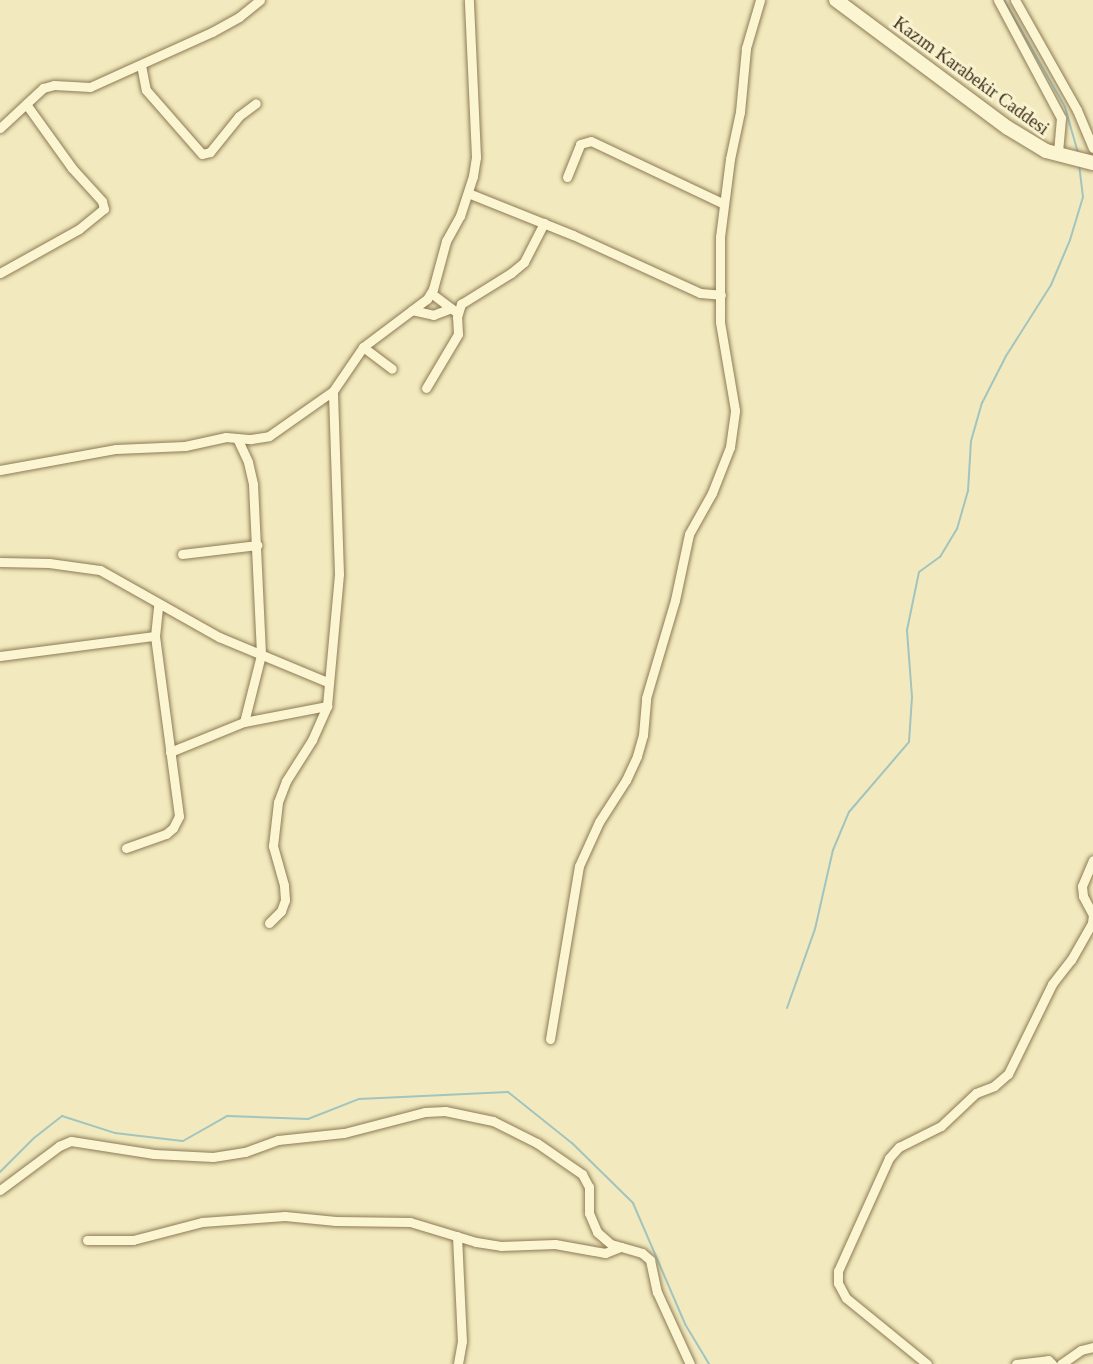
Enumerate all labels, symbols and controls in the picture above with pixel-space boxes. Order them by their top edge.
street label: Kazım Karabekir Caddesi [889,12,1053,140]

